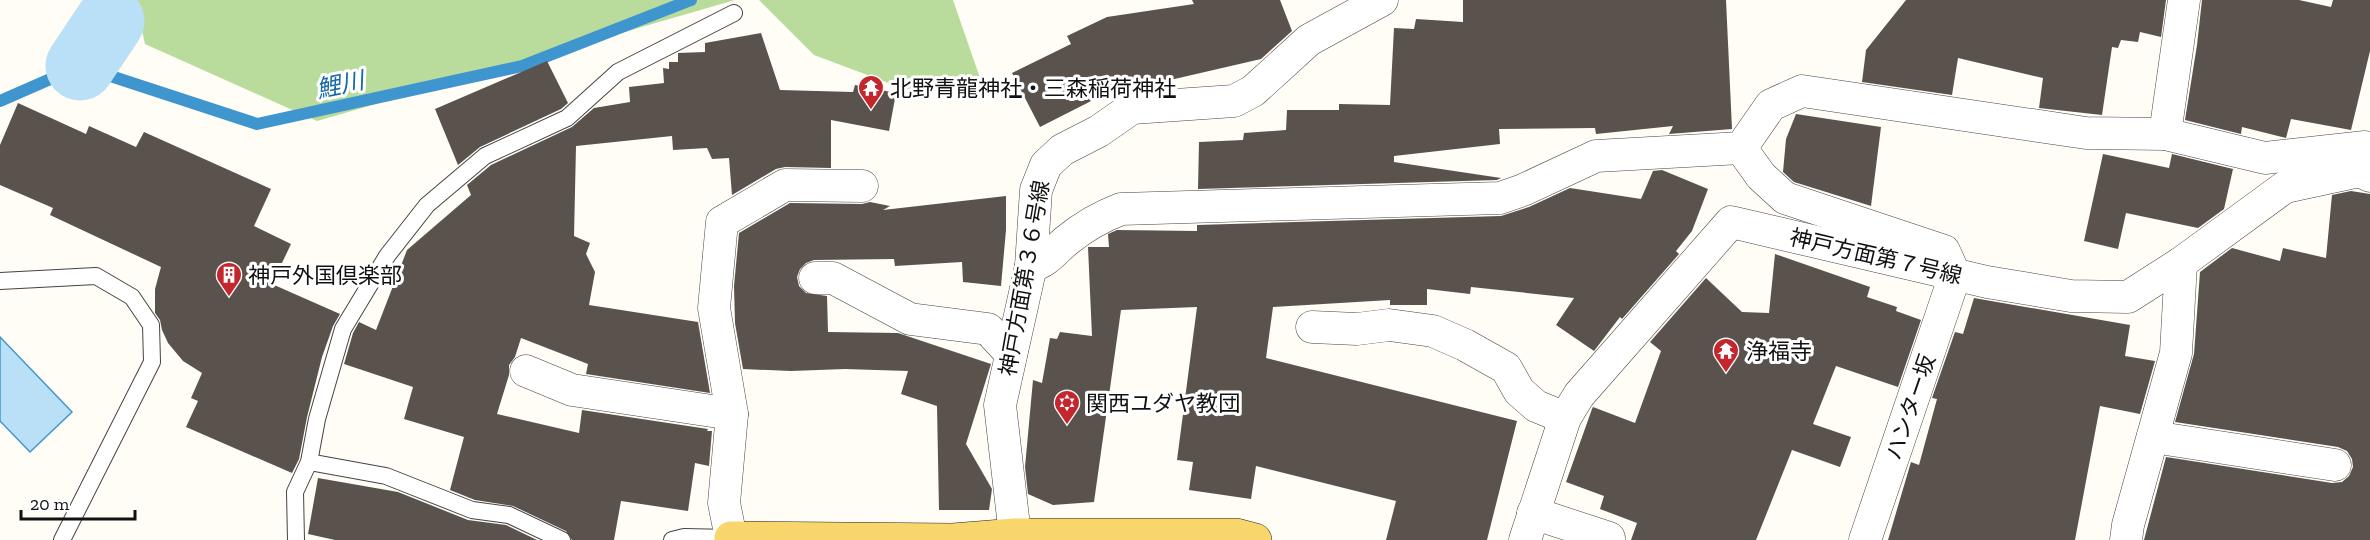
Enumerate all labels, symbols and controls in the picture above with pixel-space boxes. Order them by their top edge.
water label: 鯉川 [313,65,369,104]
temple icon: 北野青龍神社・三森稲荷神社 [856,73,886,111]
place label: 北野青龍神社・三森稲荷神社 [890,75,1176,102]
street label: 神戸方面第３６号線 [994,178,1055,378]
street label: 神戸方面第７号線 [1787,224,1965,289]
building icon: 神戸外国倶楽部 [214,260,244,298]
place label: 神戸外国倶楽部 [248,262,402,289]
temple icon: 浄福寺 [1711,336,1741,374]
place label: 浄福寺 [1746,338,1812,365]
street label: ハンター坂 [1880,351,1941,464]
synagogue icon: 関西ユダヤ教団 [1052,388,1082,426]
place label: 関西ユダヤ教団 [1086,390,1240,417]
scale bar [21,483,135,521]
text: 20 m [30,493,70,515]

